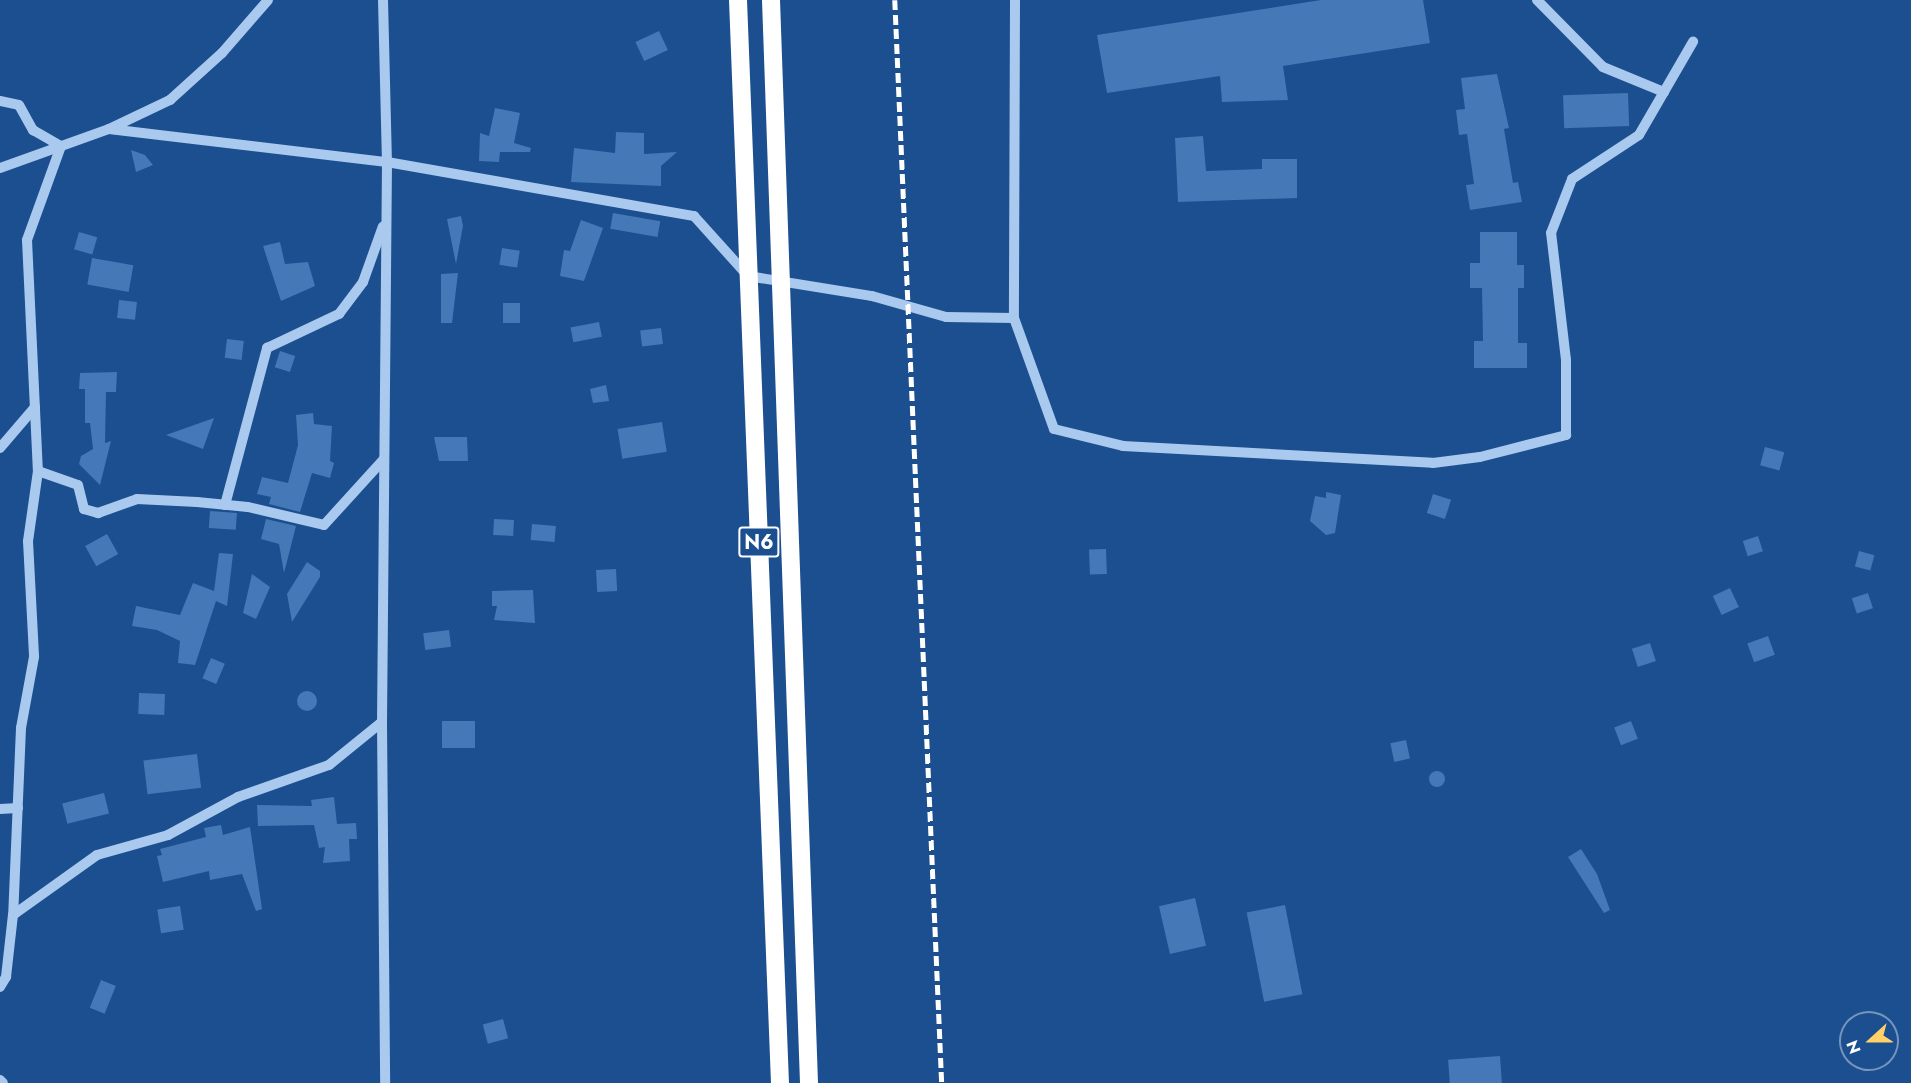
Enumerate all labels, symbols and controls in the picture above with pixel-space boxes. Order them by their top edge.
road number: N6 [738,525,780,559]
north arrow [1839,1011,1899,1071]
text: N [1841,1037,1867,1057]

